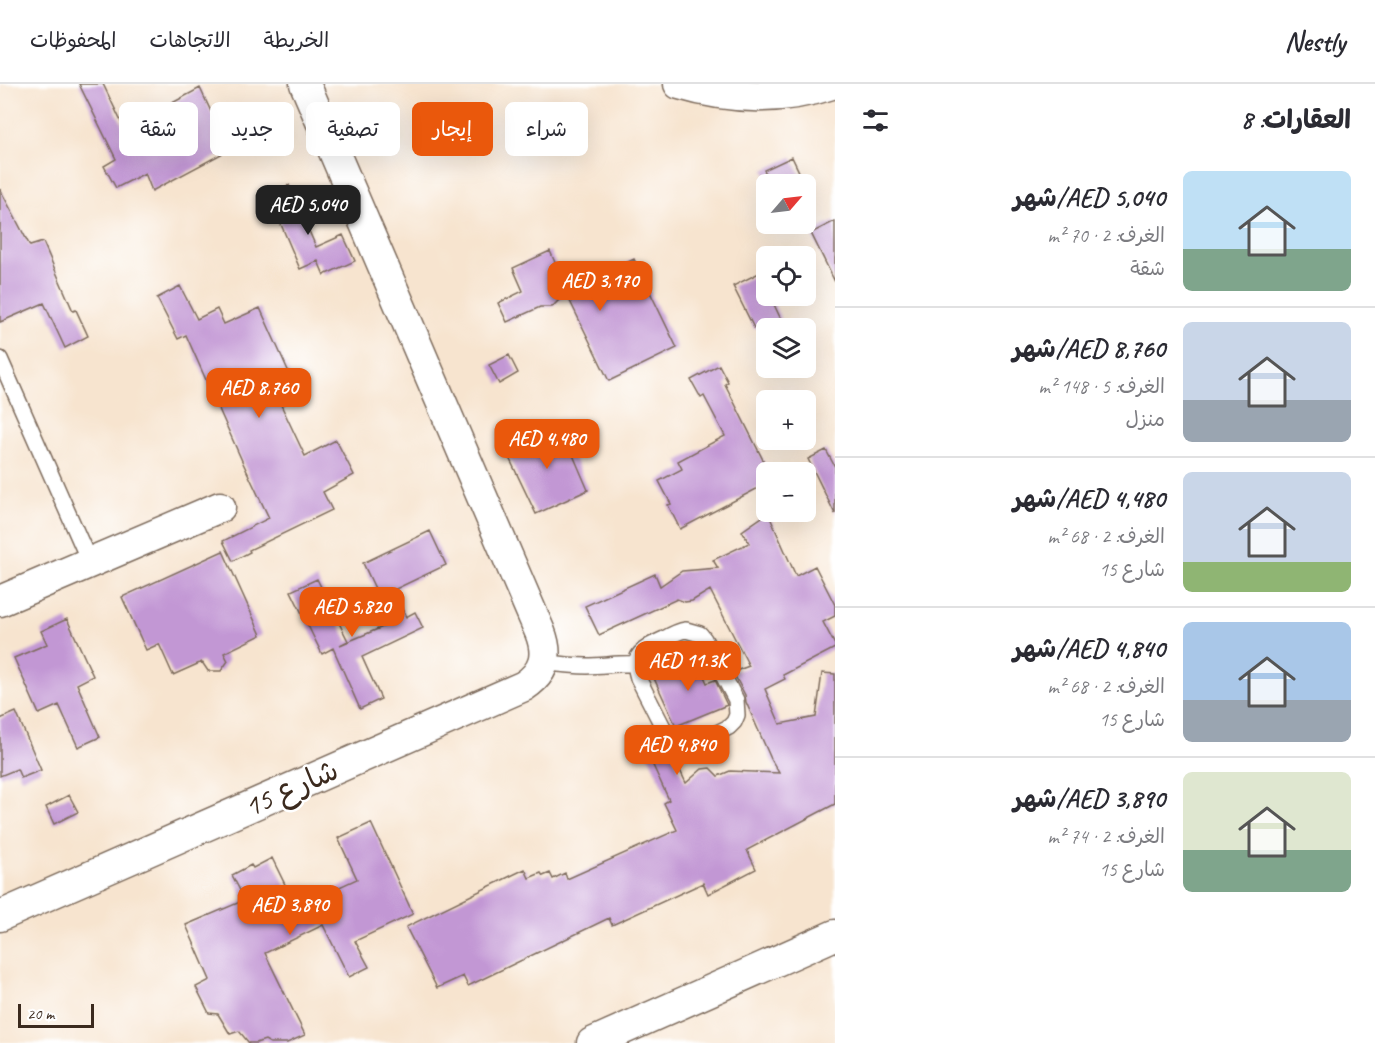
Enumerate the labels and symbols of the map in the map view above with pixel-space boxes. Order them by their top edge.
north arrow [756,174,816,234]
pin: AED 5,040 [239,185,377,236]
pin: AED 3,170 [531,261,669,312]
pin: AED 8,760 [190,368,328,419]
pin: AED 4,480 [478,419,616,470]
pin: AED 5,820 [283,587,421,638]
pin: AED 11.3K [619,641,757,692]
pin: AED 4,840 [608,725,746,776]
street label: شارع 15 [238,750,345,827]
pin: AED 3,890 [221,885,359,936]
scale bar [18,1001,94,1028]

